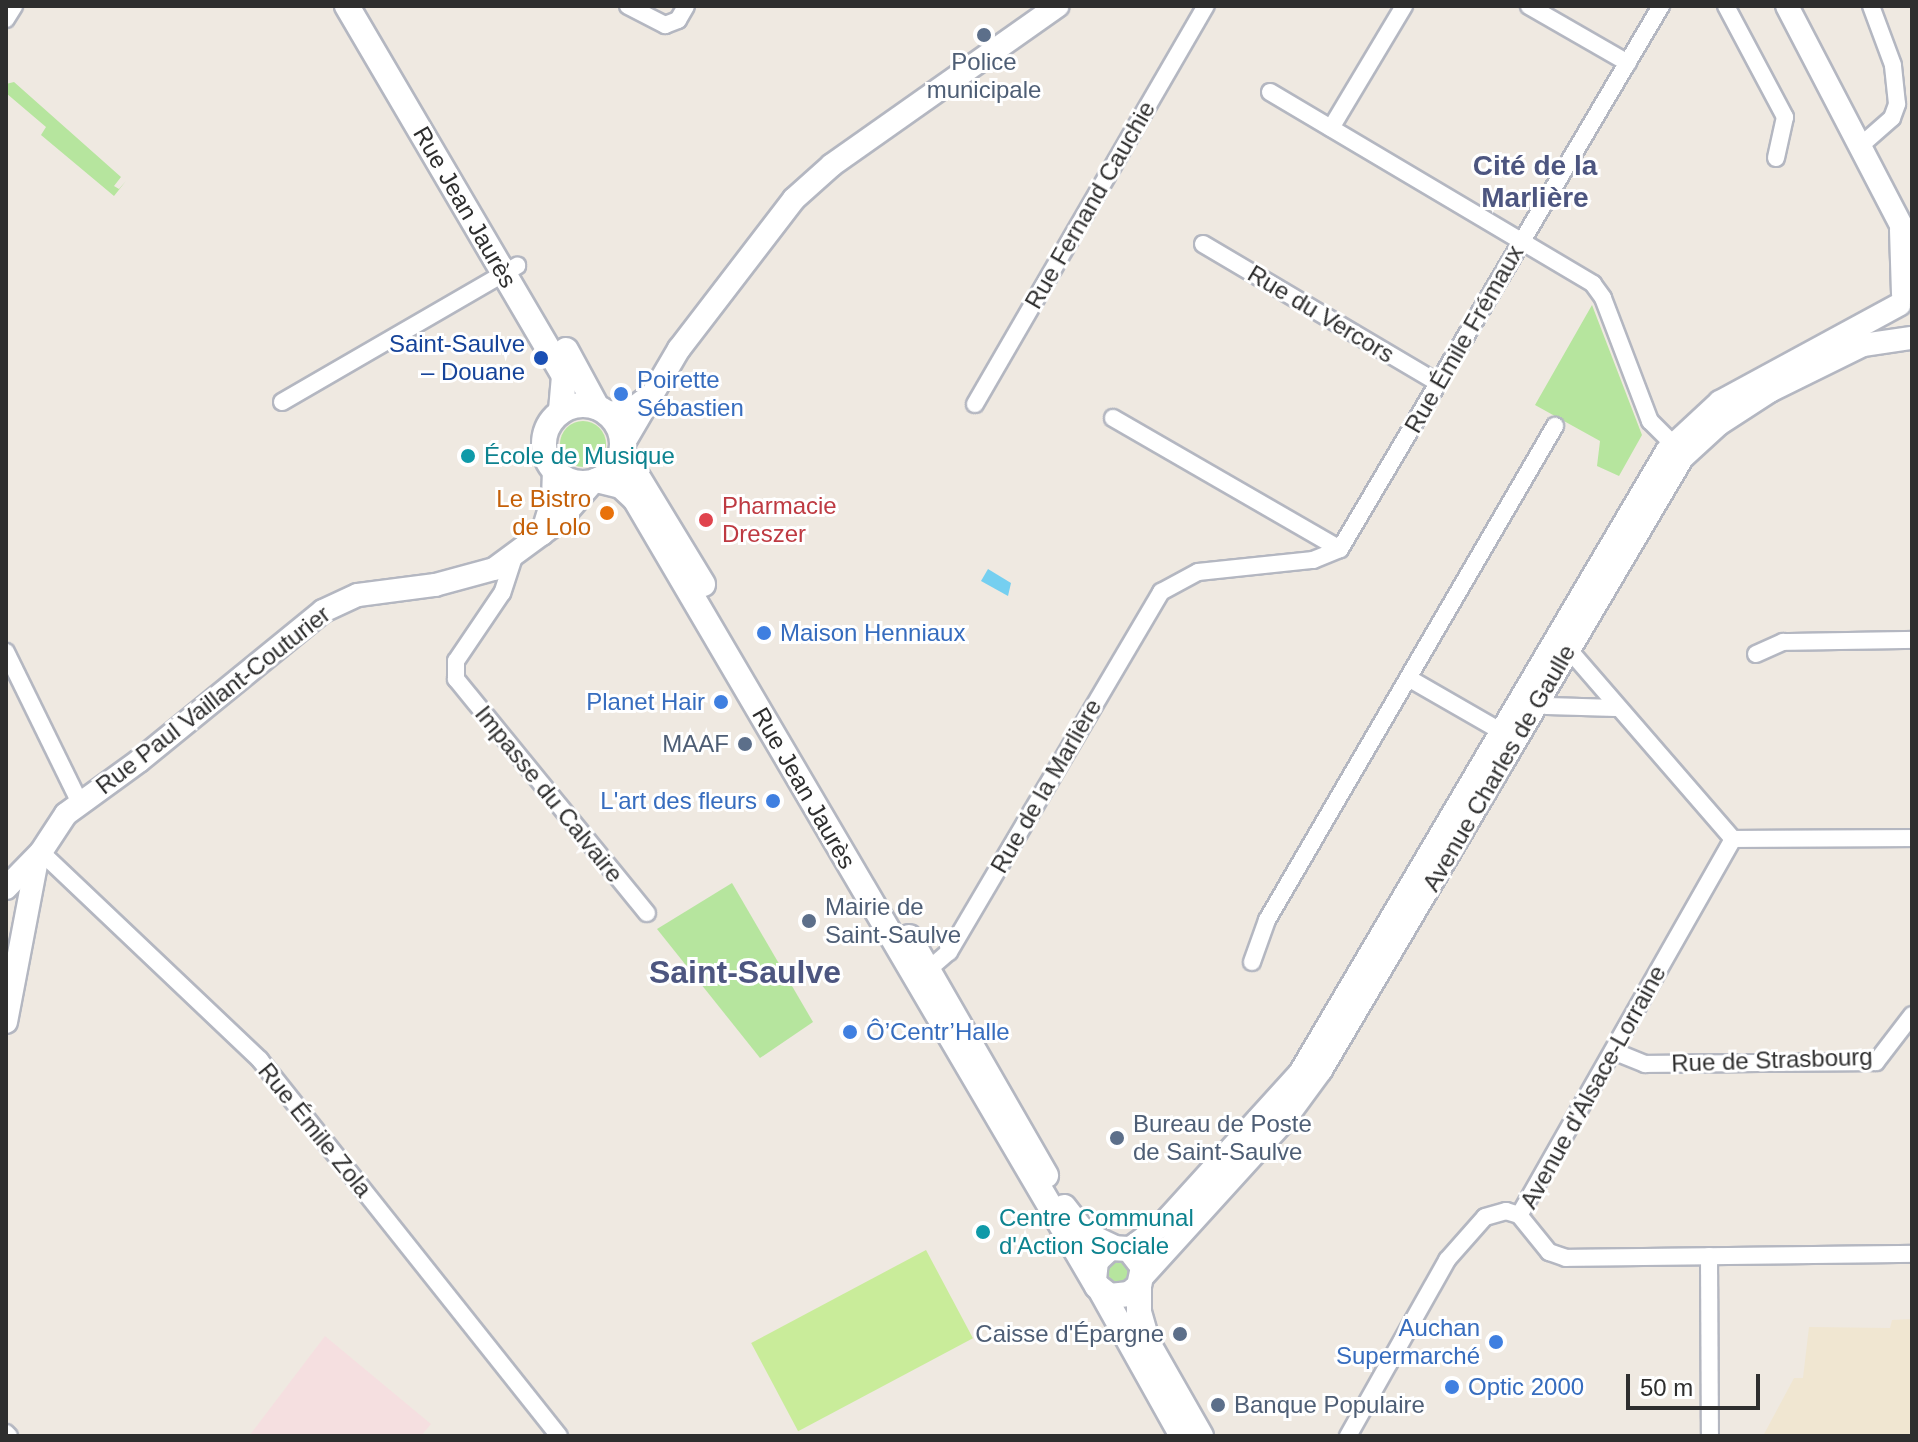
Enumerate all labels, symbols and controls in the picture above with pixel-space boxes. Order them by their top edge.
marker: Police municipale [975,26,993,44]
place label: Police municipale [927,48,1041,104]
street label: Rue Fernand Cauchie [1019,96,1161,314]
street label: Rue Jean Jaurès [407,121,523,293]
district label: Cité de la Marlière [1473,149,1597,215]
street label: Rue Émile Frémaux [1399,240,1529,438]
street label: Rue du Vercors [1243,259,1399,369]
place label: Saint-Saulve – Douane [389,330,525,386]
marker: Saint-Saulve – Douane [532,349,550,367]
place label: Poirette Sébastien [637,366,744,422]
marker: Poirette Sébastien [612,385,630,403]
place label: École de Musique [484,442,675,470]
marker: École de Musique [459,447,477,465]
place label: Le Bistro de Lolo [496,485,591,541]
place label: Pharmacie Dreszer [722,492,837,548]
marker: Le Bistro de Lolo [598,504,616,522]
marker: Pharmacie Dreszer [697,511,715,529]
street label: Rue Paul Vaillant-Couturier [90,600,336,800]
place label: Maison Henniaux [780,619,965,647]
marker: Maison Henniaux [755,624,773,642]
street label: Avenue Charles de Gaulle [1417,640,1581,896]
place label: Planet Hair [586,688,705,716]
marker: Planet Hair [712,693,730,711]
street label: Rue de la Marlière [985,694,1107,878]
street label: Impasse du Calvaire [469,700,629,888]
street label: Rue Jean Jaurès [746,702,862,874]
place label: MAAF [662,730,729,758]
marker: MAAF [736,735,754,753]
place label: L'art des fleurs [600,787,757,815]
marker: L'art des fleurs [764,792,782,810]
place label: Mairie de Saint-Saulve [825,893,961,949]
marker: Mairie de Saint-Saulve [800,912,818,930]
district label: Saint-Saulve [649,953,841,991]
street label: Avenue d'Alsace-Lorraine [1514,960,1672,1214]
place label: Ô’Centr’Halle [866,1018,1010,1046]
marker: Ô’Centr’Halle [841,1023,859,1041]
street label: Rue de Strasbourg [1671,1042,1873,1078]
street label: Rue Émile Zola [252,1057,378,1203]
place label: Bureau de Poste de Saint-Saulve [1133,1110,1312,1166]
marker: Bureau de Poste de Saint-Saulve [1108,1129,1126,1147]
place label: Centre Communal d'Action Sociale [999,1204,1194,1260]
marker: Centre Communal d'Action Sociale [974,1223,992,1241]
place label: Auchan Supermarché [1336,1314,1480,1370]
place label: Caisse d'Épargne [975,1320,1164,1348]
marker: Caisse d'Épargne [1171,1325,1189,1343]
marker: Auchan Supermarché [1487,1333,1505,1351]
scale bar [1630,1358,1764,1408]
place label: Optic 2000 [1468,1373,1584,1401]
text: 50 m [1640,1374,1693,1401]
marker: Optic 2000 [1443,1378,1461,1396]
place label: Banque Populaire [1234,1391,1425,1419]
marker: Banque Populaire [1209,1396,1227,1414]

